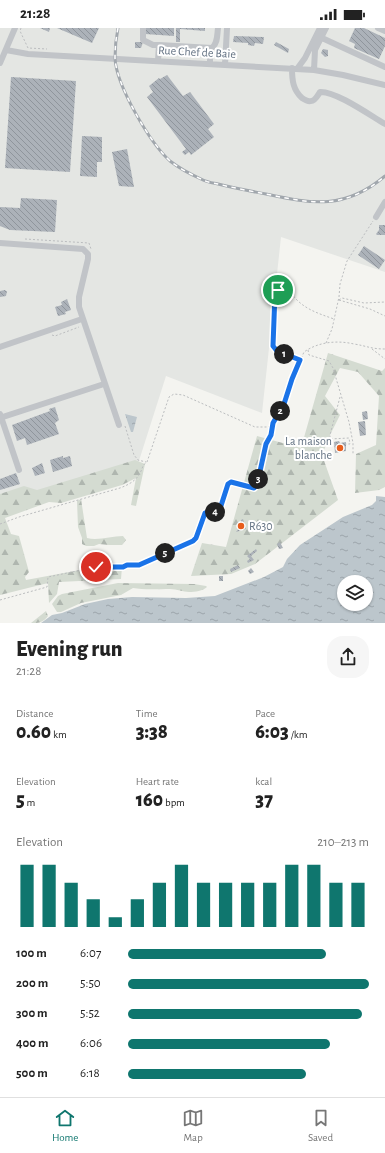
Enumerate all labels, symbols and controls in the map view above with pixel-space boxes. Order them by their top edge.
text: 21:28 [20,6,50,21]
street label: Rue Chef de Baie [158,44,236,60]
pin [261,273,295,307]
icon: arrive [267,279,289,301]
pin: 1 [274,344,294,364]
text: 1 [282,348,286,359]
pin: 2 [270,401,290,421]
text: 2 [277,405,283,416]
place label: La maison blanche [285,435,332,461]
marker: La maison blanche [335,443,345,453]
pin: 3 [248,469,268,489]
text: 3 [256,473,260,484]
pin: 4 [205,502,225,522]
text: 4 [212,506,218,517]
place label: R630 [249,520,273,532]
marker: R630 [236,521,246,531]
pin: 5 [155,543,175,563]
text: 5 [163,547,167,558]
pin [79,550,113,584]
icon: check [85,556,107,578]
map controls [337,575,373,611]
button: layers [337,575,373,611]
button: share [327,636,369,678]
text: Evening run [16,638,123,660]
text: 21:28 [16,665,41,678]
text: Distance [16,708,53,719]
text: Time [136,708,158,719]
text: Pace [255,708,275,719]
text: 0.60 [16,722,51,742]
text: 3:38 [136,722,168,742]
text: 6:03 [255,722,289,742]
text: km [51,729,67,740]
text: /km [289,729,308,740]
text: Elevation [16,776,56,787]
text: Heart rate [136,776,179,787]
text: kcal [255,776,272,787]
text: 5 [16,790,25,810]
text: 160 [136,790,163,810]
text: 37 [255,790,273,810]
text: m [25,797,35,808]
text: bpm [163,797,185,808]
text: Elevation [16,836,63,849]
text: 210–213 m [317,836,369,849]
text: 100 m [16,947,47,960]
text: 6:07 [80,947,101,960]
text: 200 m [16,977,48,990]
text: 5:50 [80,977,101,990]
text: 300 m [16,1007,48,1020]
text: 5:52 [80,1007,100,1020]
text: 400 m [16,1037,49,1050]
text: 6:06 [80,1037,102,1050]
text: 500 m [16,1067,48,1080]
text: 6:18 [80,1067,100,1080]
tab: Home [52,1107,78,1144]
tab: Map [182,1107,204,1144]
tab: Saved [308,1107,333,1144]

